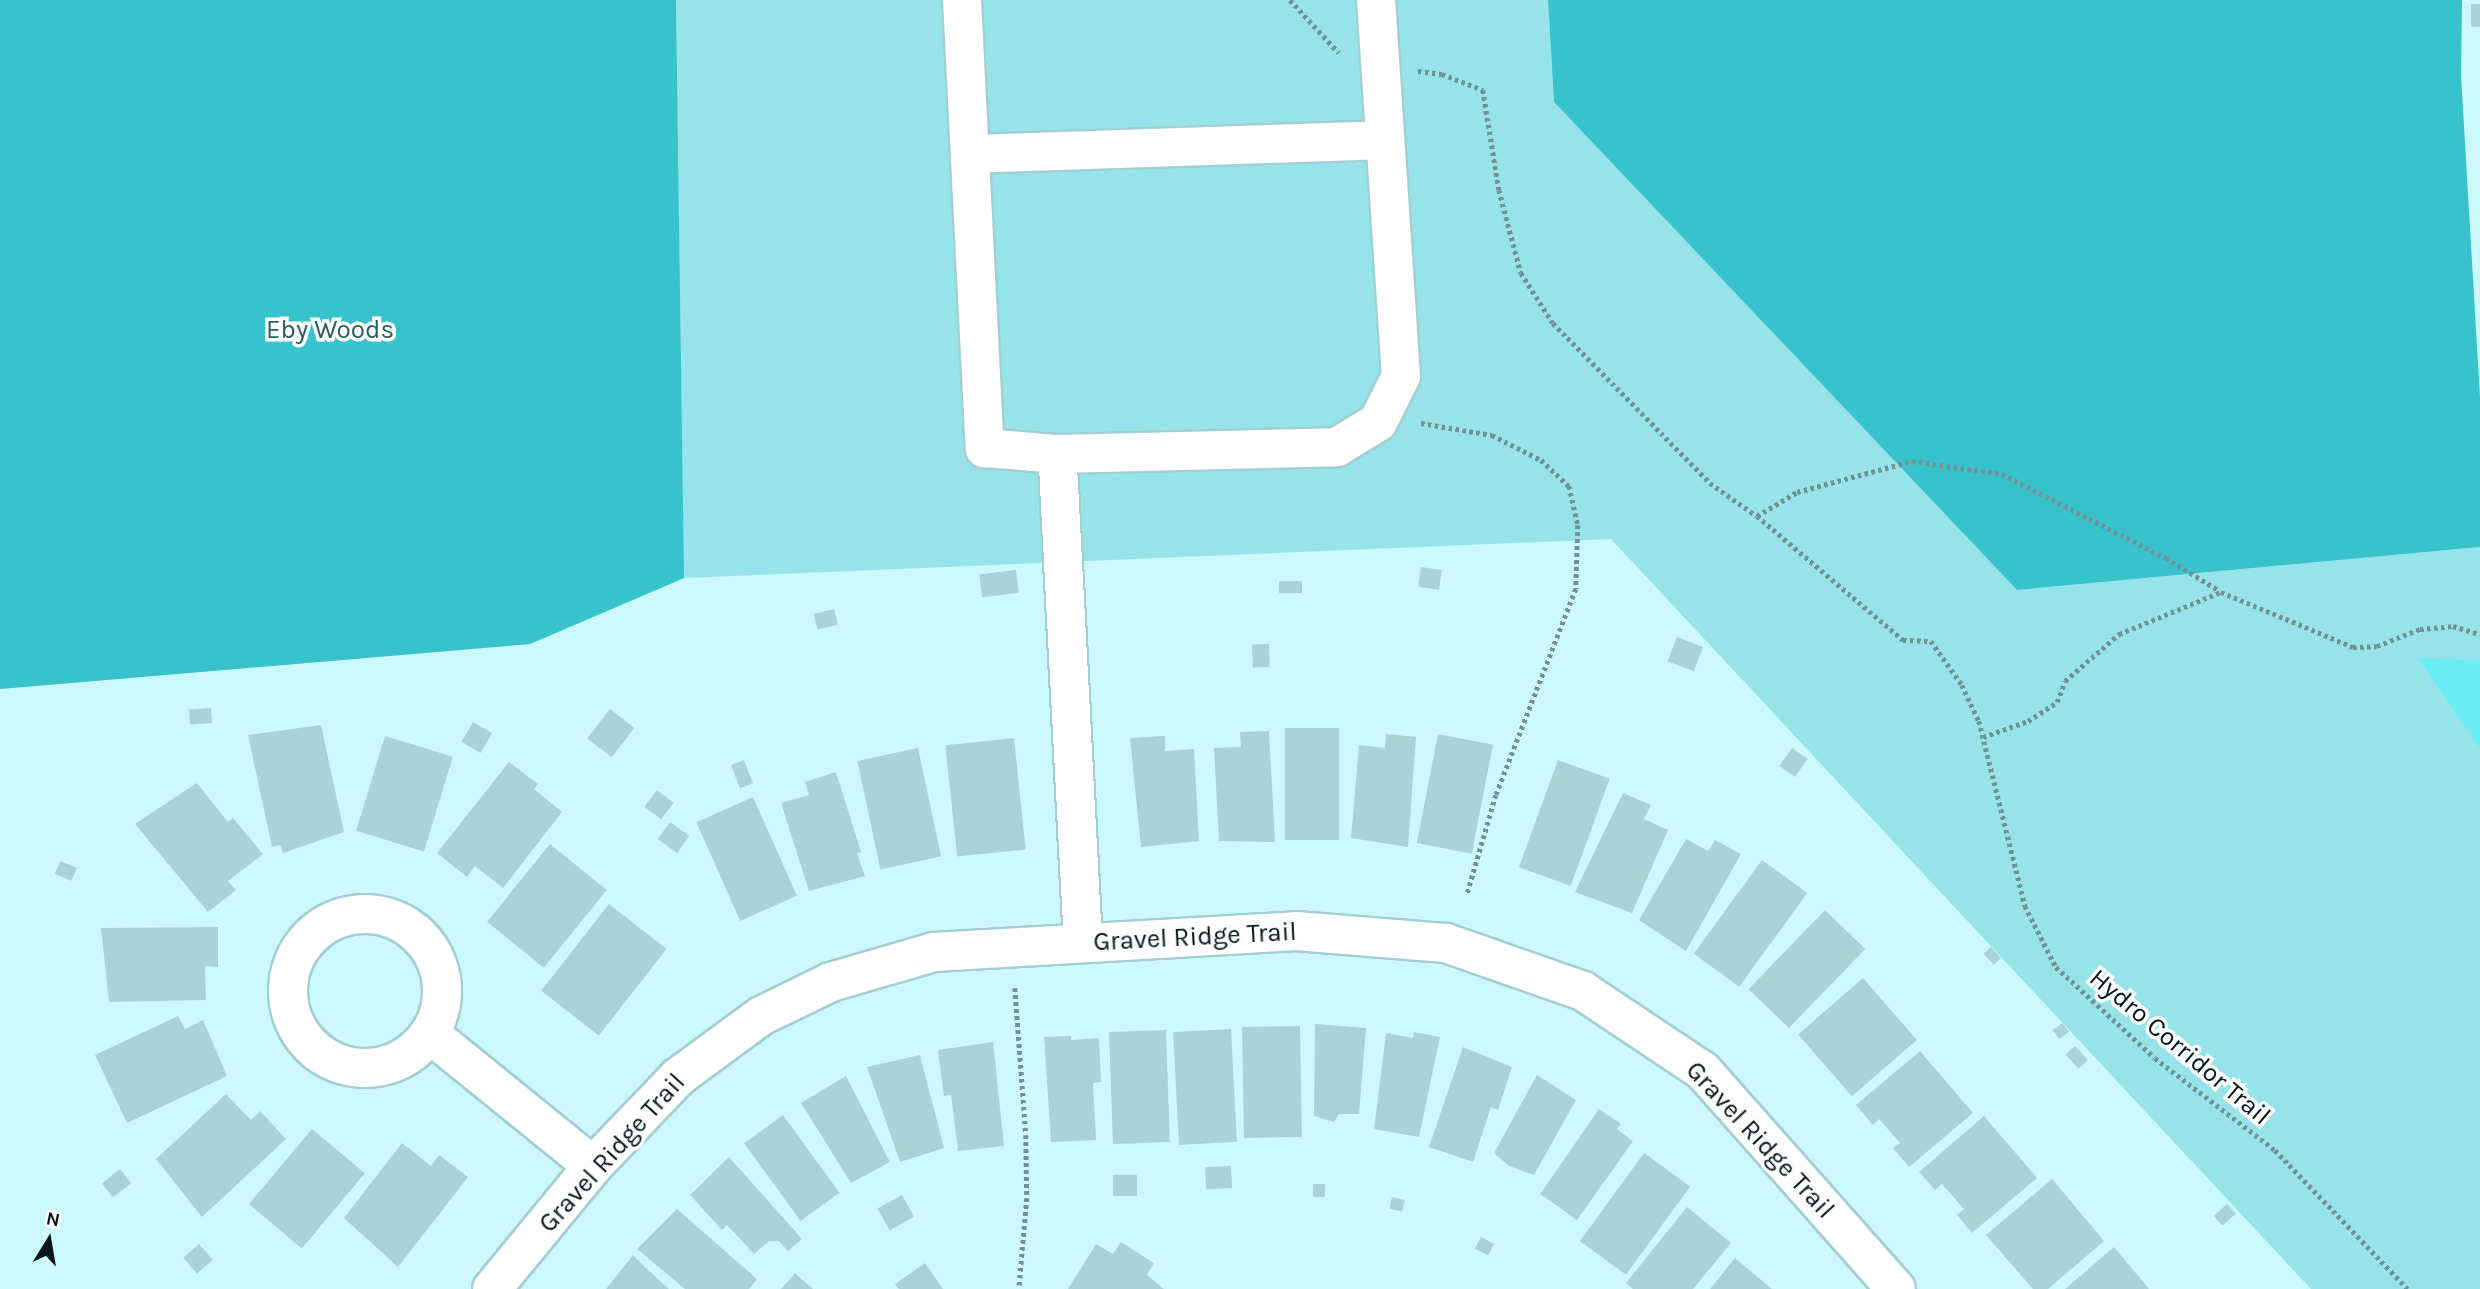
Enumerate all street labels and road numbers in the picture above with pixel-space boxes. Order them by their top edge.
street label: Gravel Ridge Trail [1093,916,1297,958]
street label: Hydro Corridor Trail [2083,962,2277,1132]
street label: Gravel Ridge Trail [1679,1055,1841,1225]
street label: Gravel Ridge Trail [532,1067,692,1239]

